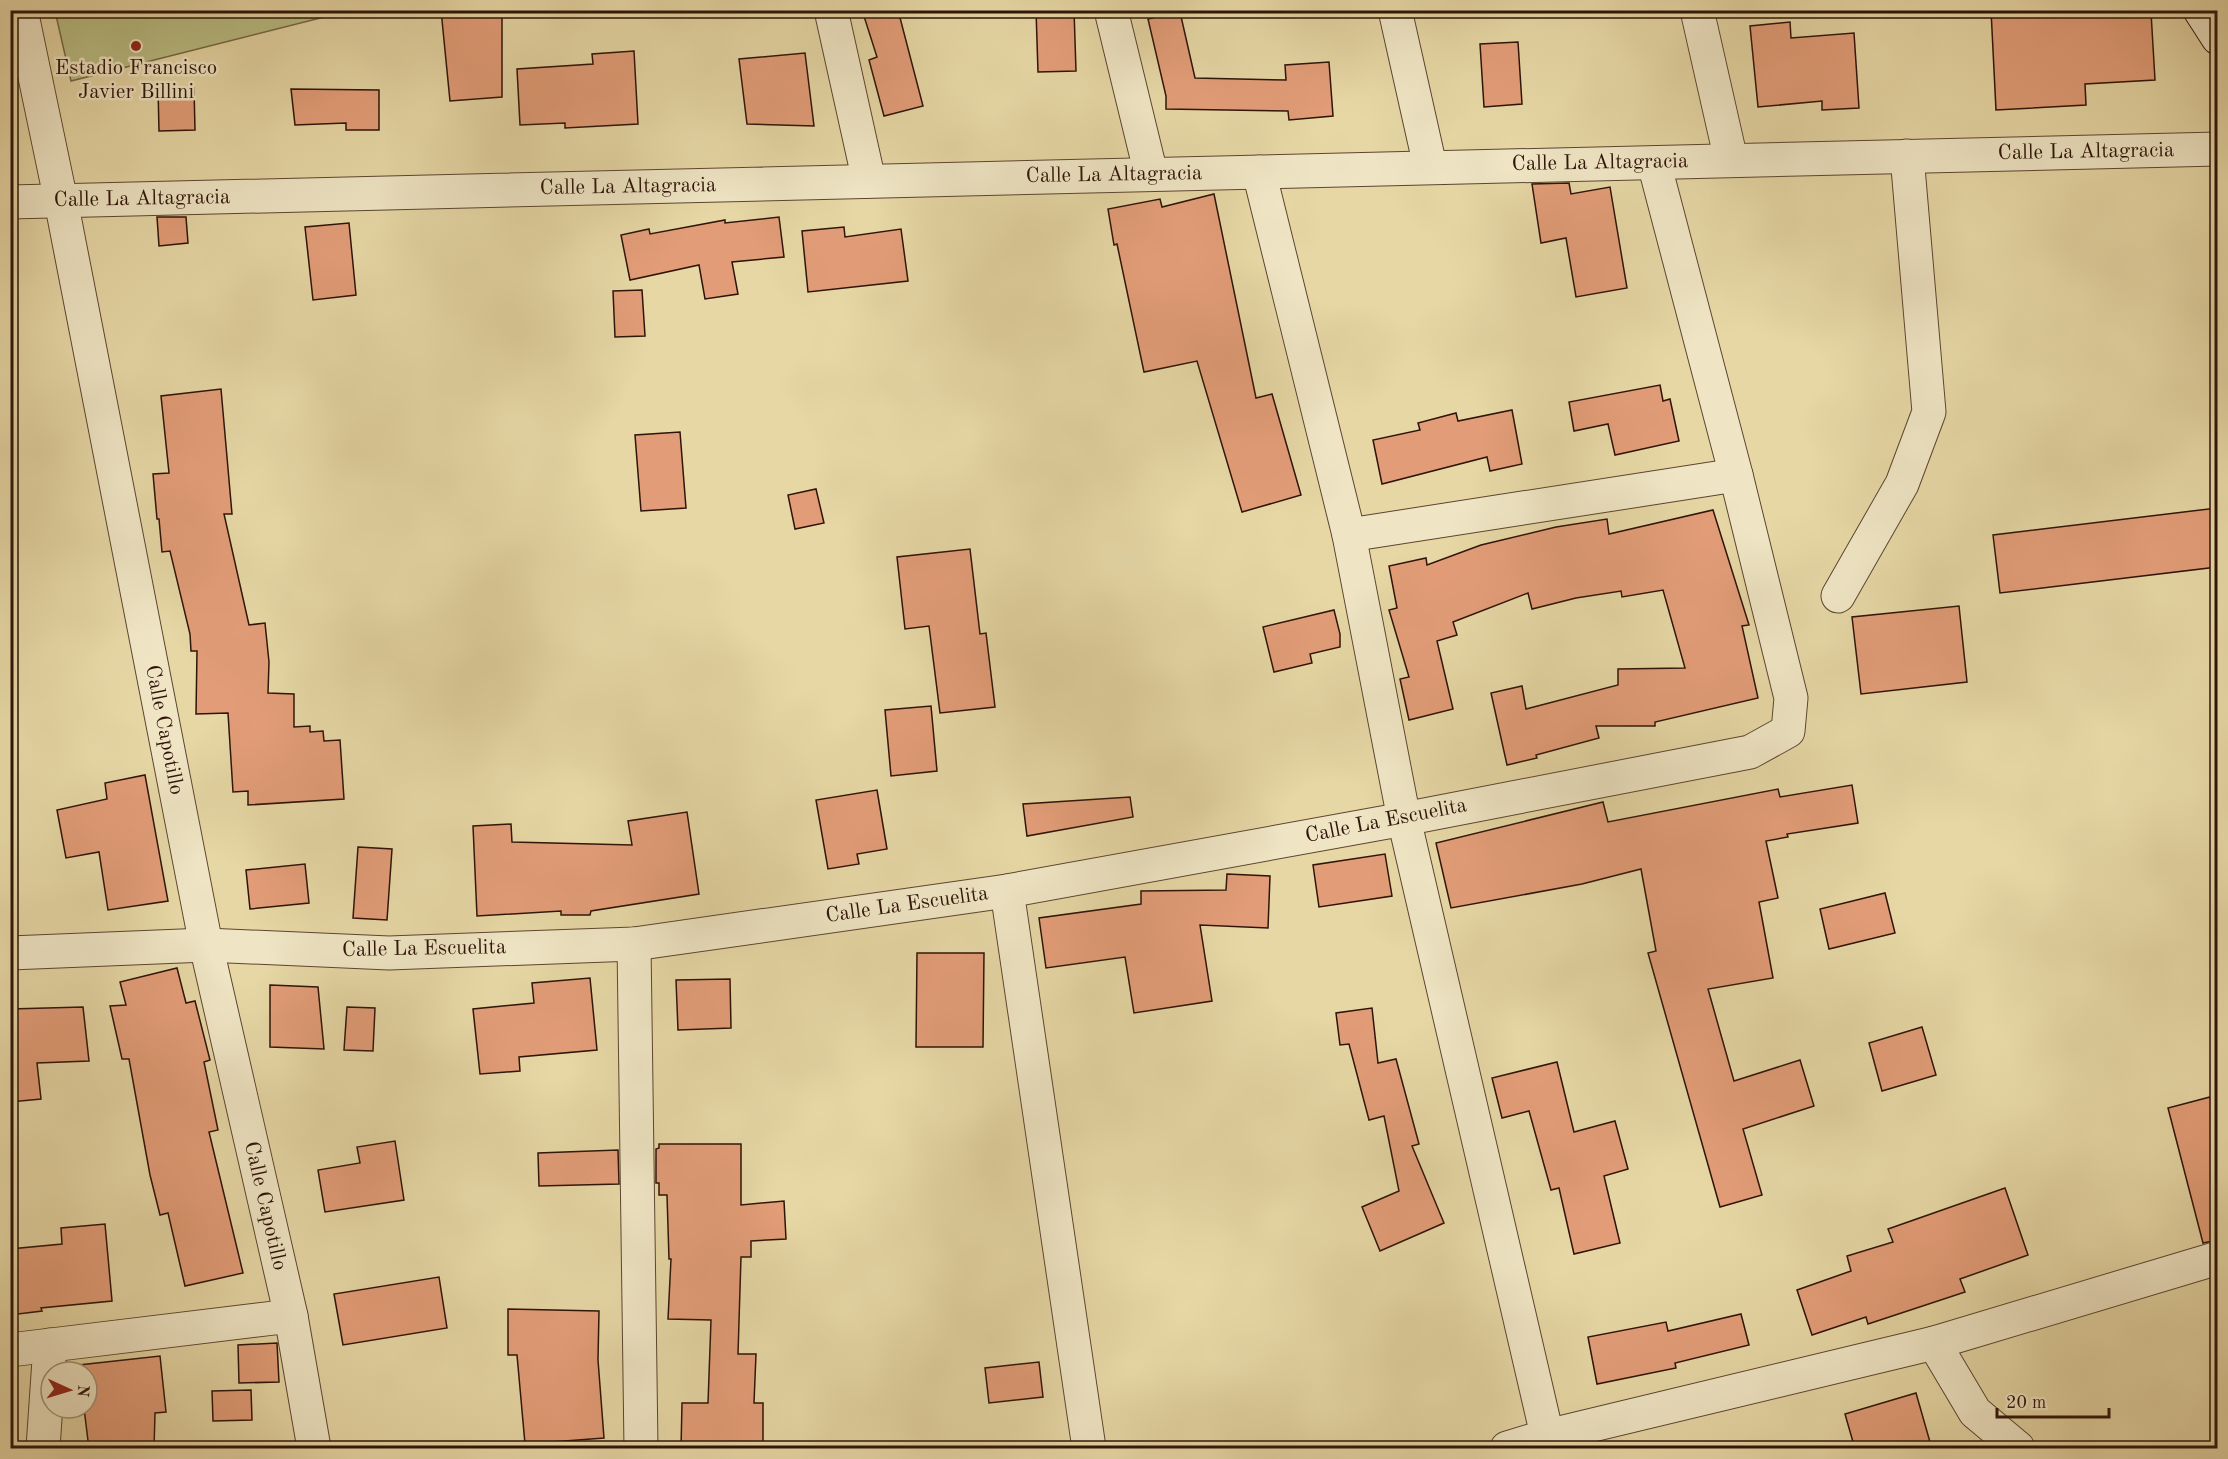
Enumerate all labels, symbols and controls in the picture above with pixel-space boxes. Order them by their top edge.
marker: Estadio Francisco Javier Billini [129,39,143,53]
place label: Estadio Francisco Javier Billini [55,58,217,103]
street label: Calle La Altagracia [1998,140,2174,164]
street label: Calle La Altagracia [1512,151,1688,175]
street label: Calle La Altagracia [1026,163,1202,187]
street label: Calle La Altagracia [540,175,716,199]
street label: Calle La Altagracia [54,187,230,211]
street label: Calle Capotillo [141,663,187,797]
street label: Calle La Escuelita [1303,795,1469,847]
street label: Calle La Escuelita [824,883,990,927]
street label: Calle La Escuelita [342,937,506,961]
street label: Calle Capotillo [240,1139,290,1273]
north arrow [39,1360,99,1420]
scale bar [1997,1381,2110,1419]
text: N [74,1384,90,1398]
text: 20 m [2006,1394,2046,1412]

